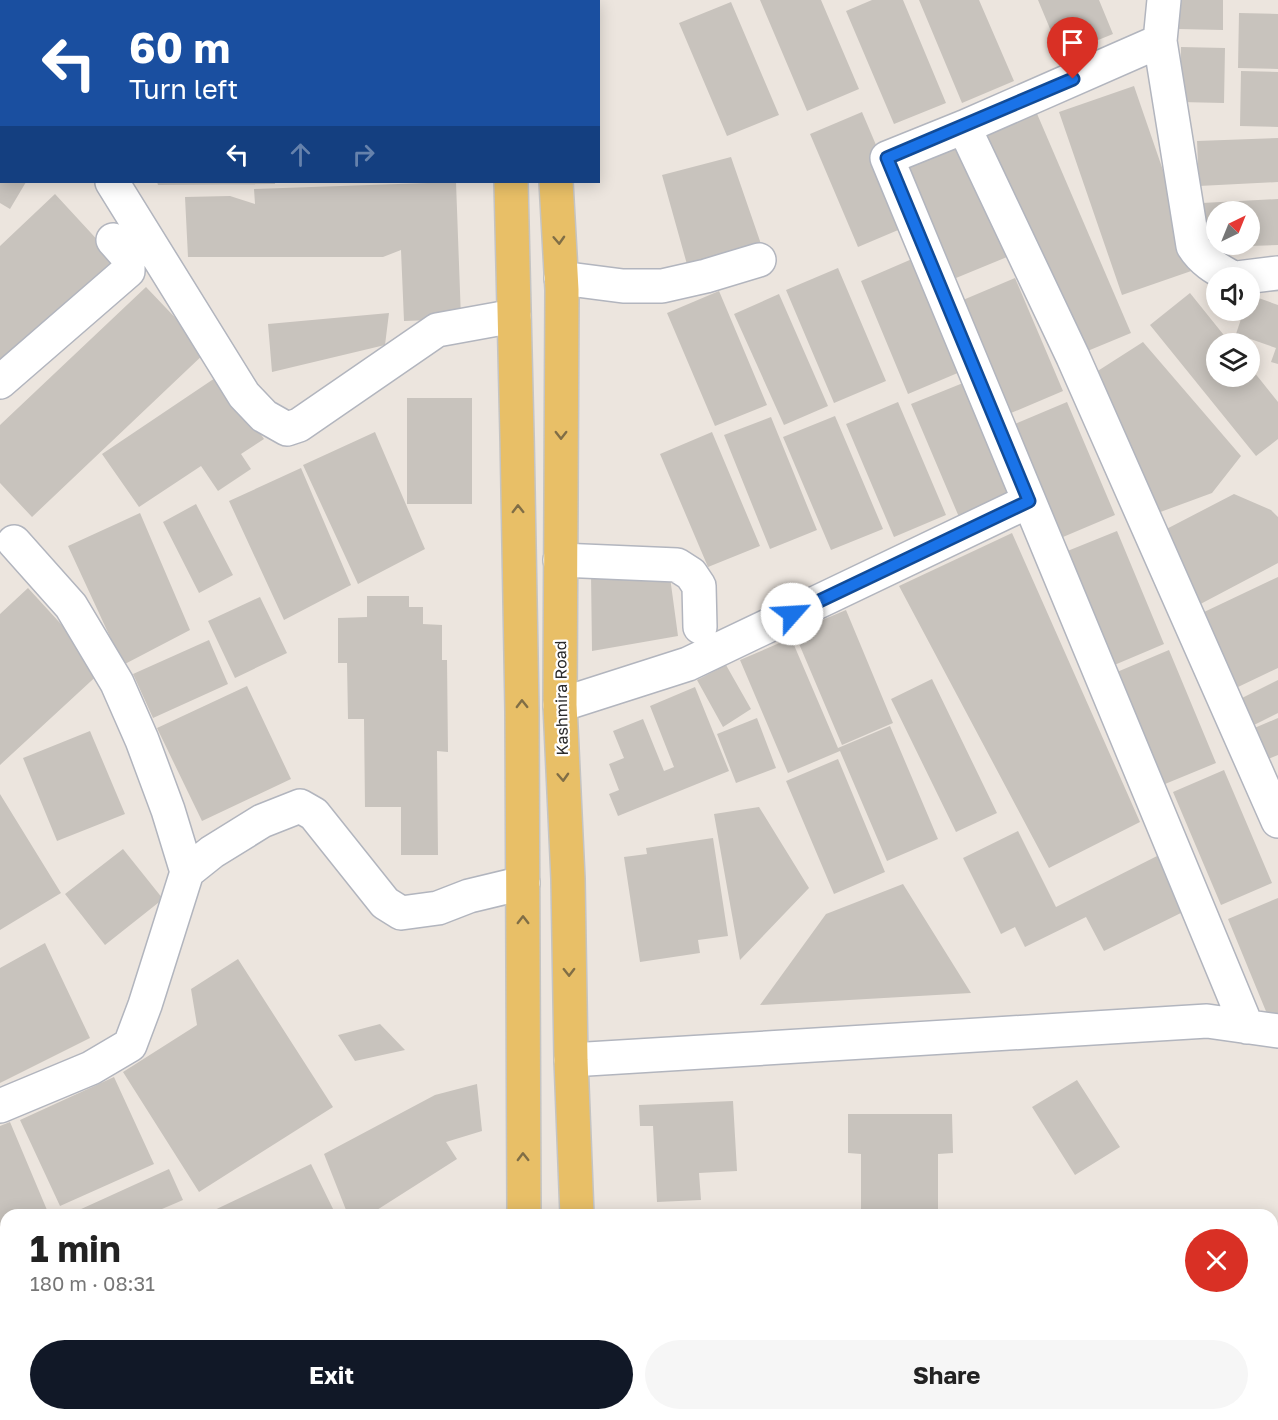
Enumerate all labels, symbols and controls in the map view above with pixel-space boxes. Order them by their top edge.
pin [1047,17,1098,79]
text: 60 m [129,22,230,72]
icon: left [30,24,108,102]
icon: arrive [1056,26,1089,59]
text: Turn left [129,73,238,105]
icon: left [221,138,254,171]
icon: ahead [284,138,317,171]
icon: right [347,138,380,171]
north arrow [1206,201,1260,255]
map controls [1206,201,1260,387]
one-way arrow [553,235,566,244]
button: sound [1206,267,1260,321]
button: layers [1206,333,1260,387]
one-way arrow [555,430,567,439]
one-way arrow [511,504,524,513]
position arrow [760,582,824,646]
street label: Kashmira Road [550,640,572,756]
one-way arrow [515,699,528,708]
one-way arrow [556,772,569,781]
one-way arrow [517,915,529,924]
one-way arrow [563,967,576,976]
one-way arrow [517,1152,529,1161]
text: 1 min [30,1227,121,1270]
button: close [1185,1229,1248,1292]
text: 180 m · 08:31 [30,1271,155,1295]
button: Exit [30,1340,633,1409]
button: Share [645,1340,1248,1409]

